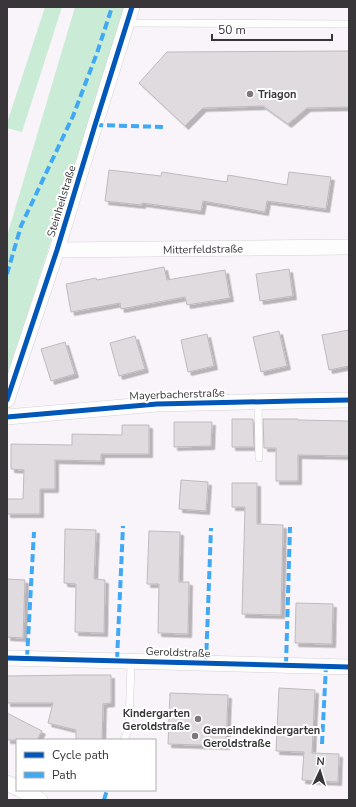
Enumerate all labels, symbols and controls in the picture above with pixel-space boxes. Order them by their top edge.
scale bar [212,16,332,42]
text: 50 m [218,22,246,38]
place label: Triagon [258,87,297,102]
marker: Triagon [245,89,255,99]
street label: Steinheilstraße [43,163,80,239]
street label: Mitterfeldstraße [163,241,243,258]
street label: Mayerbacherstraße [129,385,225,404]
street label: Geroldstraße [145,644,211,661]
place label: Kindergarten Geroldstraße [122,706,190,734]
marker: Kindergarten Geroldstraße [193,714,203,724]
place label: Gemeindekindergarten Geroldstraße [203,723,320,751]
marker: Gemeindekindergarten Geroldstraße [190,731,200,741]
legend [16,739,156,791]
text: Cycle path [52,747,109,763]
north arrow [300,751,340,791]
text: N [316,754,325,769]
text: Path [52,767,77,783]

